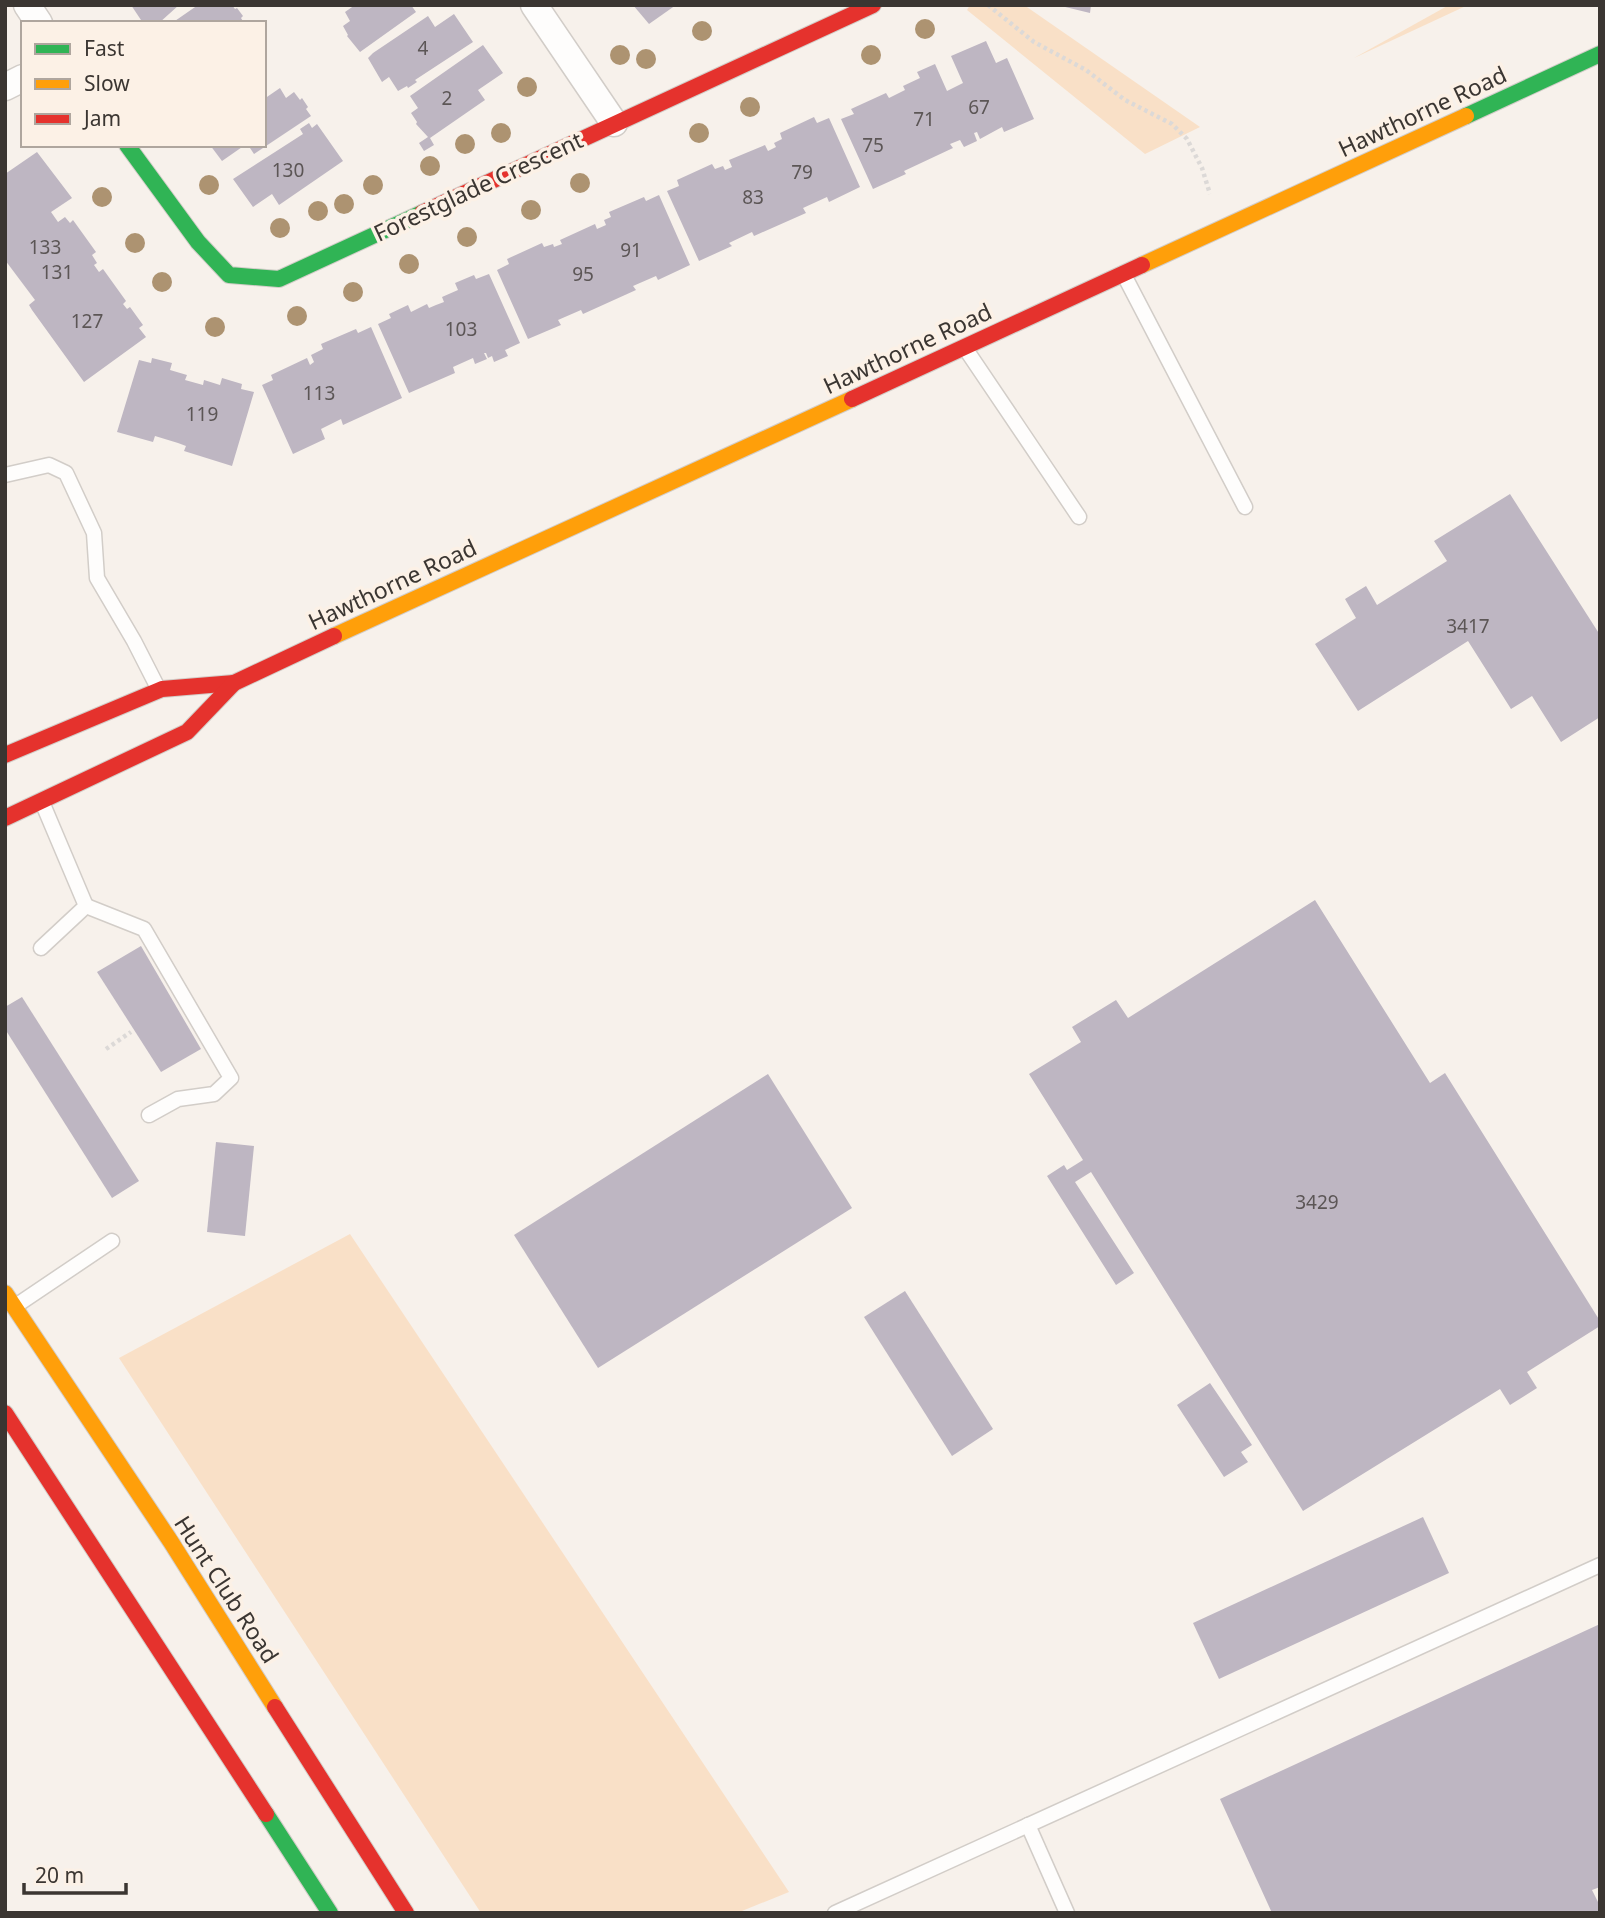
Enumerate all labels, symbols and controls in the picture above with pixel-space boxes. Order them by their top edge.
legend [21,21,266,147]
text: Fast [84,34,125,62]
house number: 4 [418,35,429,61]
street label: Hawthorne Road [1333,58,1511,164]
text: Slow [84,69,130,97]
house number: 2 [442,85,452,111]
house number: 67 [968,94,990,120]
text: Jam [82,104,121,132]
house number: 71 [913,106,935,132]
street label: Forestglade Crescent [368,123,588,249]
house number: 75 [862,132,884,158]
house number: 130 [272,157,304,183]
house number: 79 [791,159,813,185]
house number: 83 [742,184,764,210]
house number: 133 [29,234,61,260]
house number: 91 [620,237,642,263]
house number: 131 [41,259,73,285]
house number: 95 [572,261,594,287]
street label: Hawthorne Road [818,295,996,401]
house number: 127 [71,308,103,334]
house number: 103 [445,316,477,342]
house number: 113 [303,380,335,406]
house number: 119 [186,401,218,427]
street label: Hawthorne Road [303,531,481,637]
house number: 3417 [1446,613,1490,639]
house number: 3429 [1295,1189,1339,1215]
street label: Hunt Club Road [167,1509,287,1669]
scale bar [24,1852,126,1896]
text: 20 m [35,1861,84,1889]

